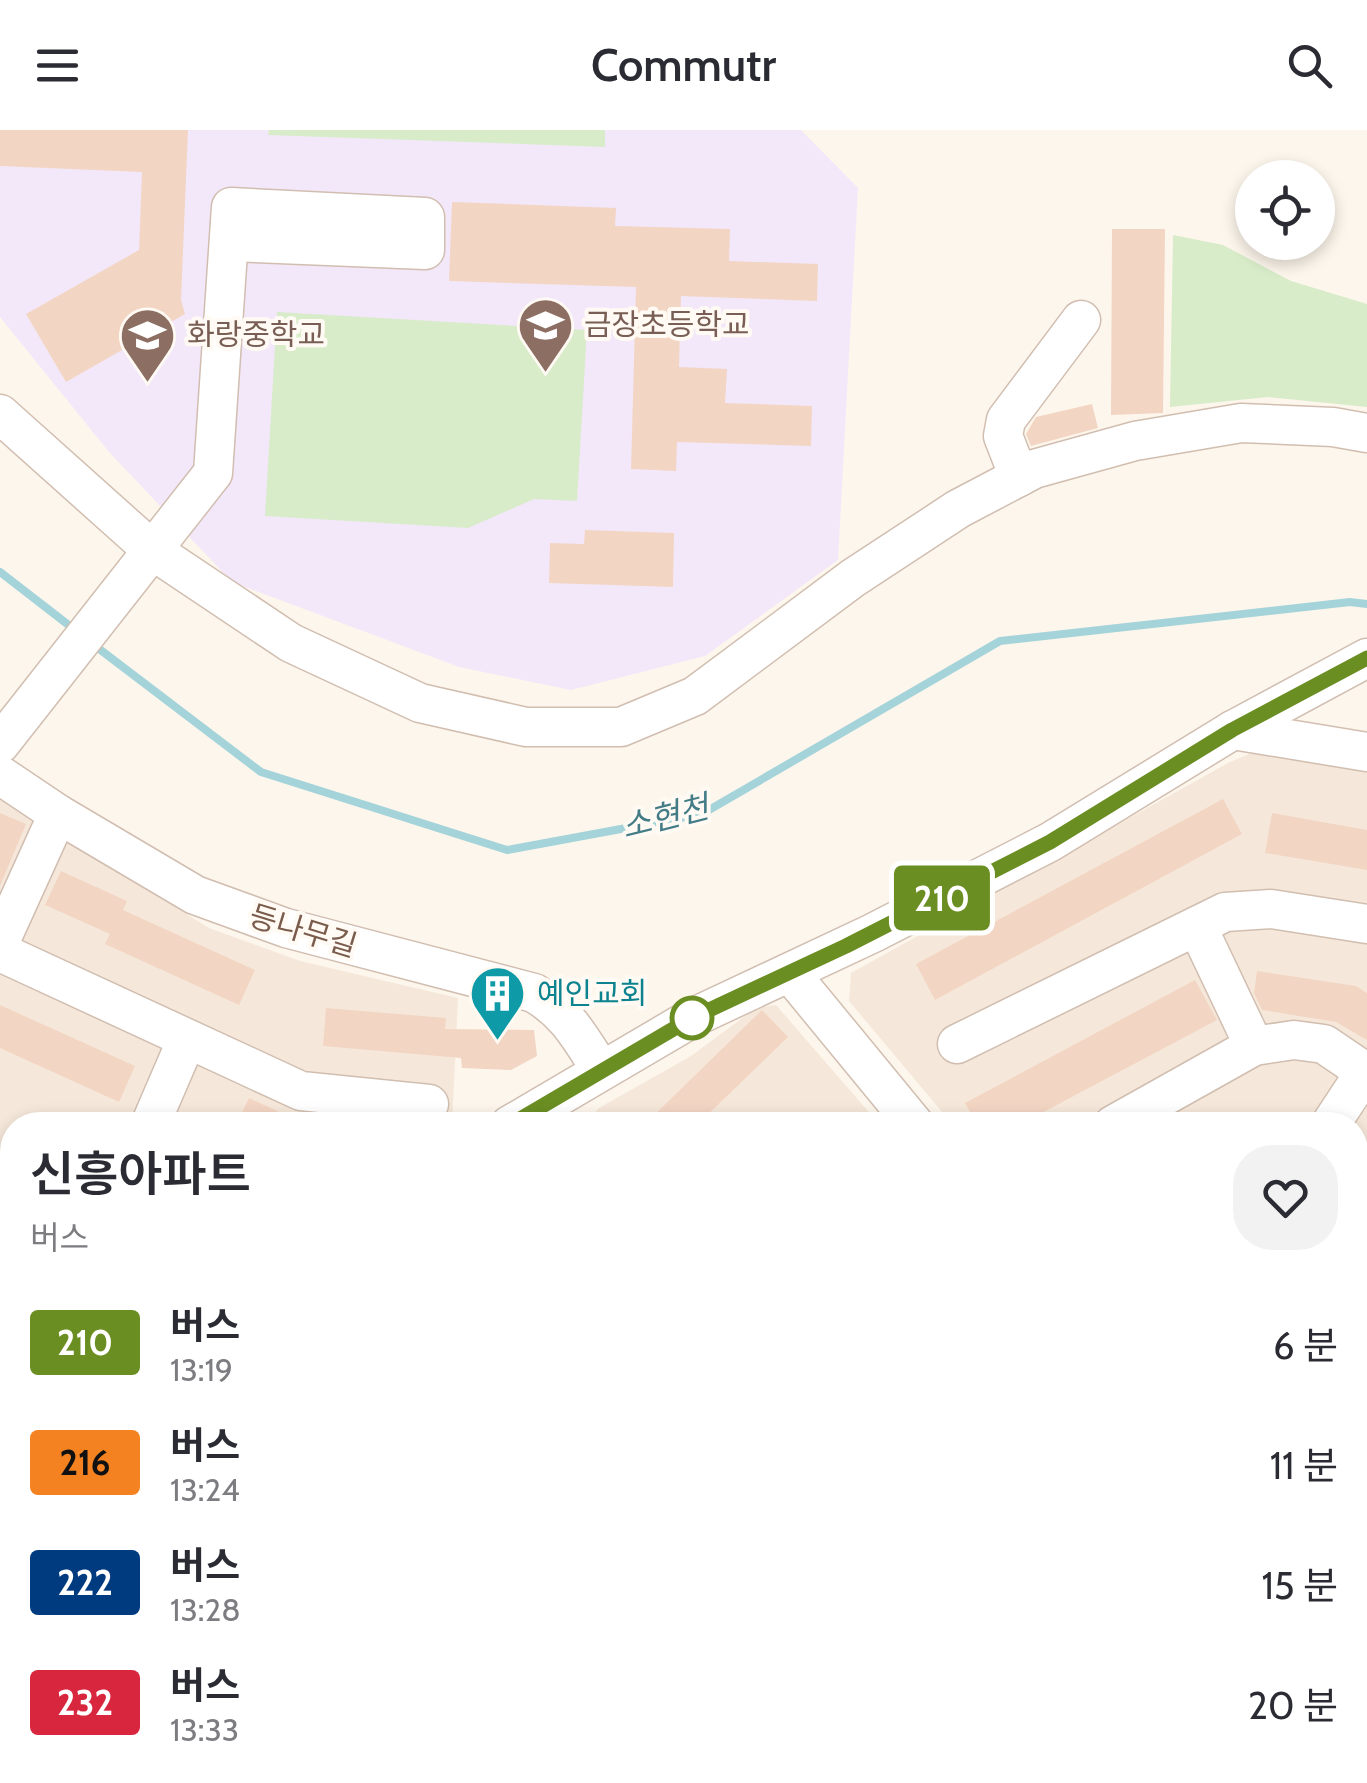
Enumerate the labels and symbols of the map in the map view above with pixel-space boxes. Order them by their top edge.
school or university icon: 금장초등학교 [515,295,575,374]
school or university icon: 화랑중학교 [118,305,178,384]
place label: 금장초등학교 [584,306,750,343]
place label: 화랑중학교 [187,316,325,353]
water label: 소현천 [617,786,716,846]
line badge: 210 [884,866,1000,930]
street label: 등나무길 [245,897,361,964]
building icon: 예인교회 [468,964,528,1043]
place label: 예인교회 [537,975,647,1012]
unlabelled marker [671,997,713,1039]

